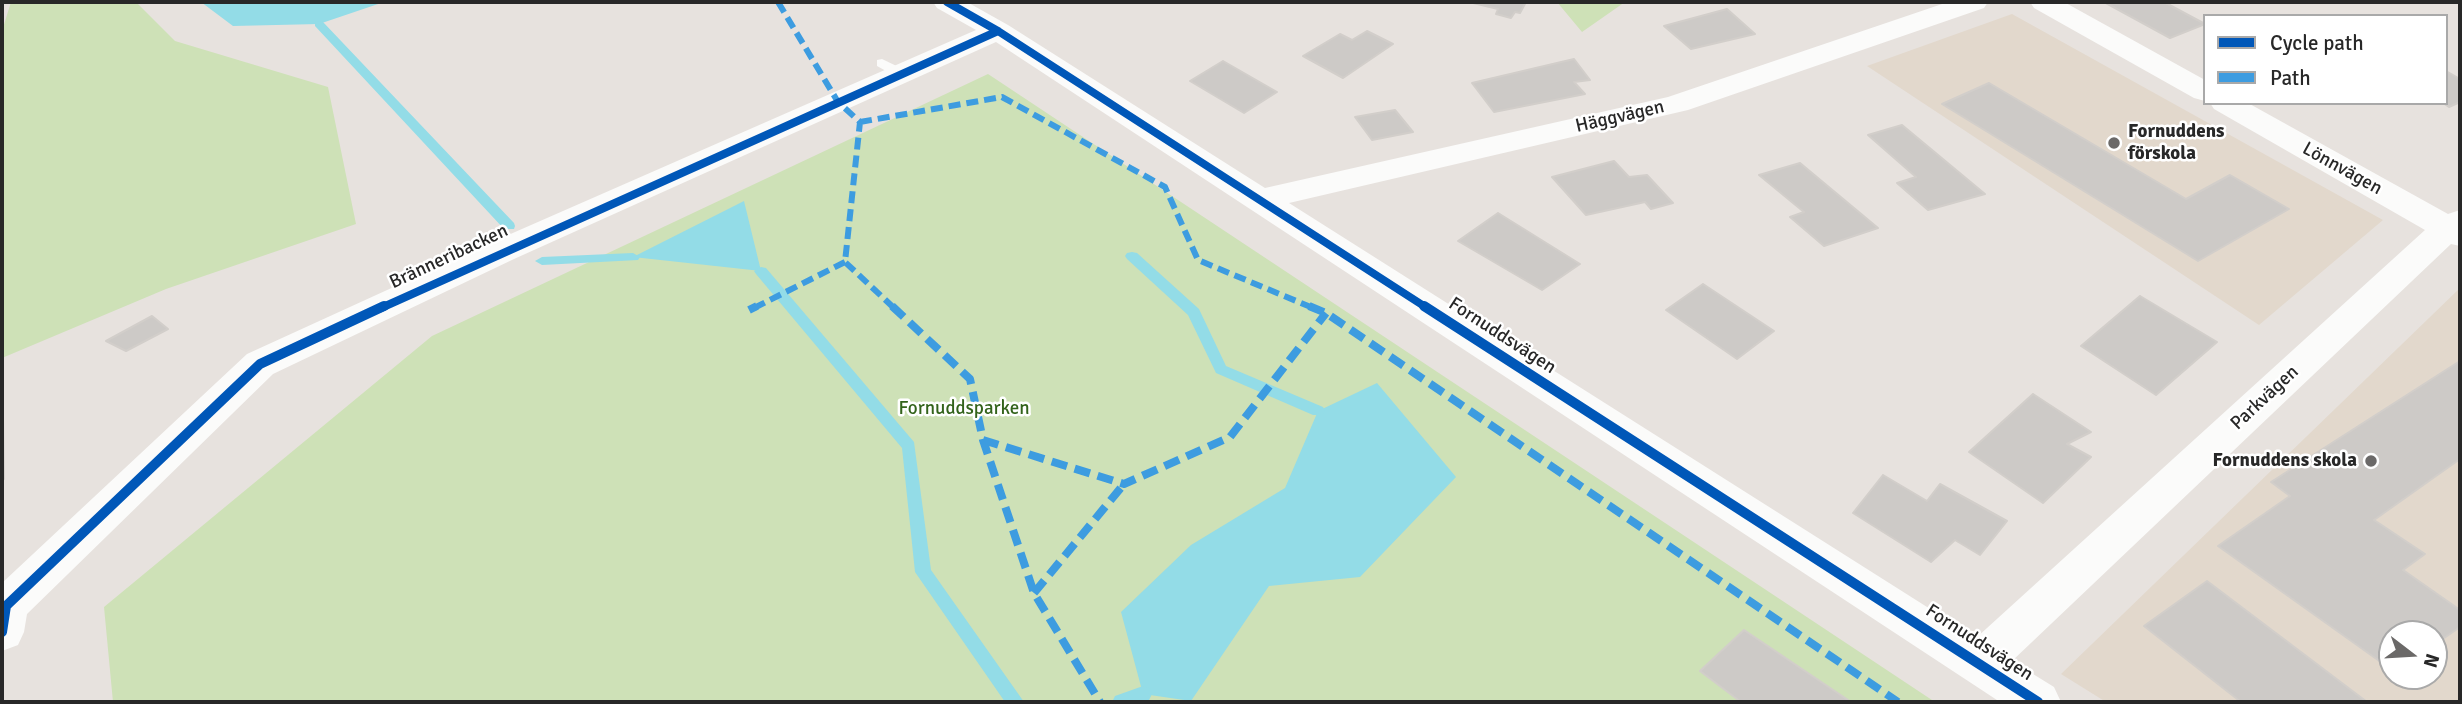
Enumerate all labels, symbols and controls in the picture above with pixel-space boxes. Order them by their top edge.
legend [2203,14,2448,105]
text: Cycle path [2270,30,2364,56]
text: Path [2270,65,2311,91]
street label: Häggvägen [1573,96,1667,138]
place label: Fornuddens förskola [2128,121,2225,165]
marker: Fornuddens förskola [2106,135,2122,151]
street label: Lönnvägen [2298,138,2386,200]
street label: Bränneribacken [386,220,512,294]
street label: Fornuddsvägen [1444,293,1560,379]
street label: Parkvägen [2226,361,2304,435]
park label: Fornuddsparken [898,398,1030,420]
place label: Fornuddens skola [2213,450,2357,472]
marker: Fornuddens skola [2363,453,2379,469]
street label: Fornuddsvägen [1921,600,2037,686]
north arrow [2378,620,2448,690]
text: N [2418,651,2445,670]

